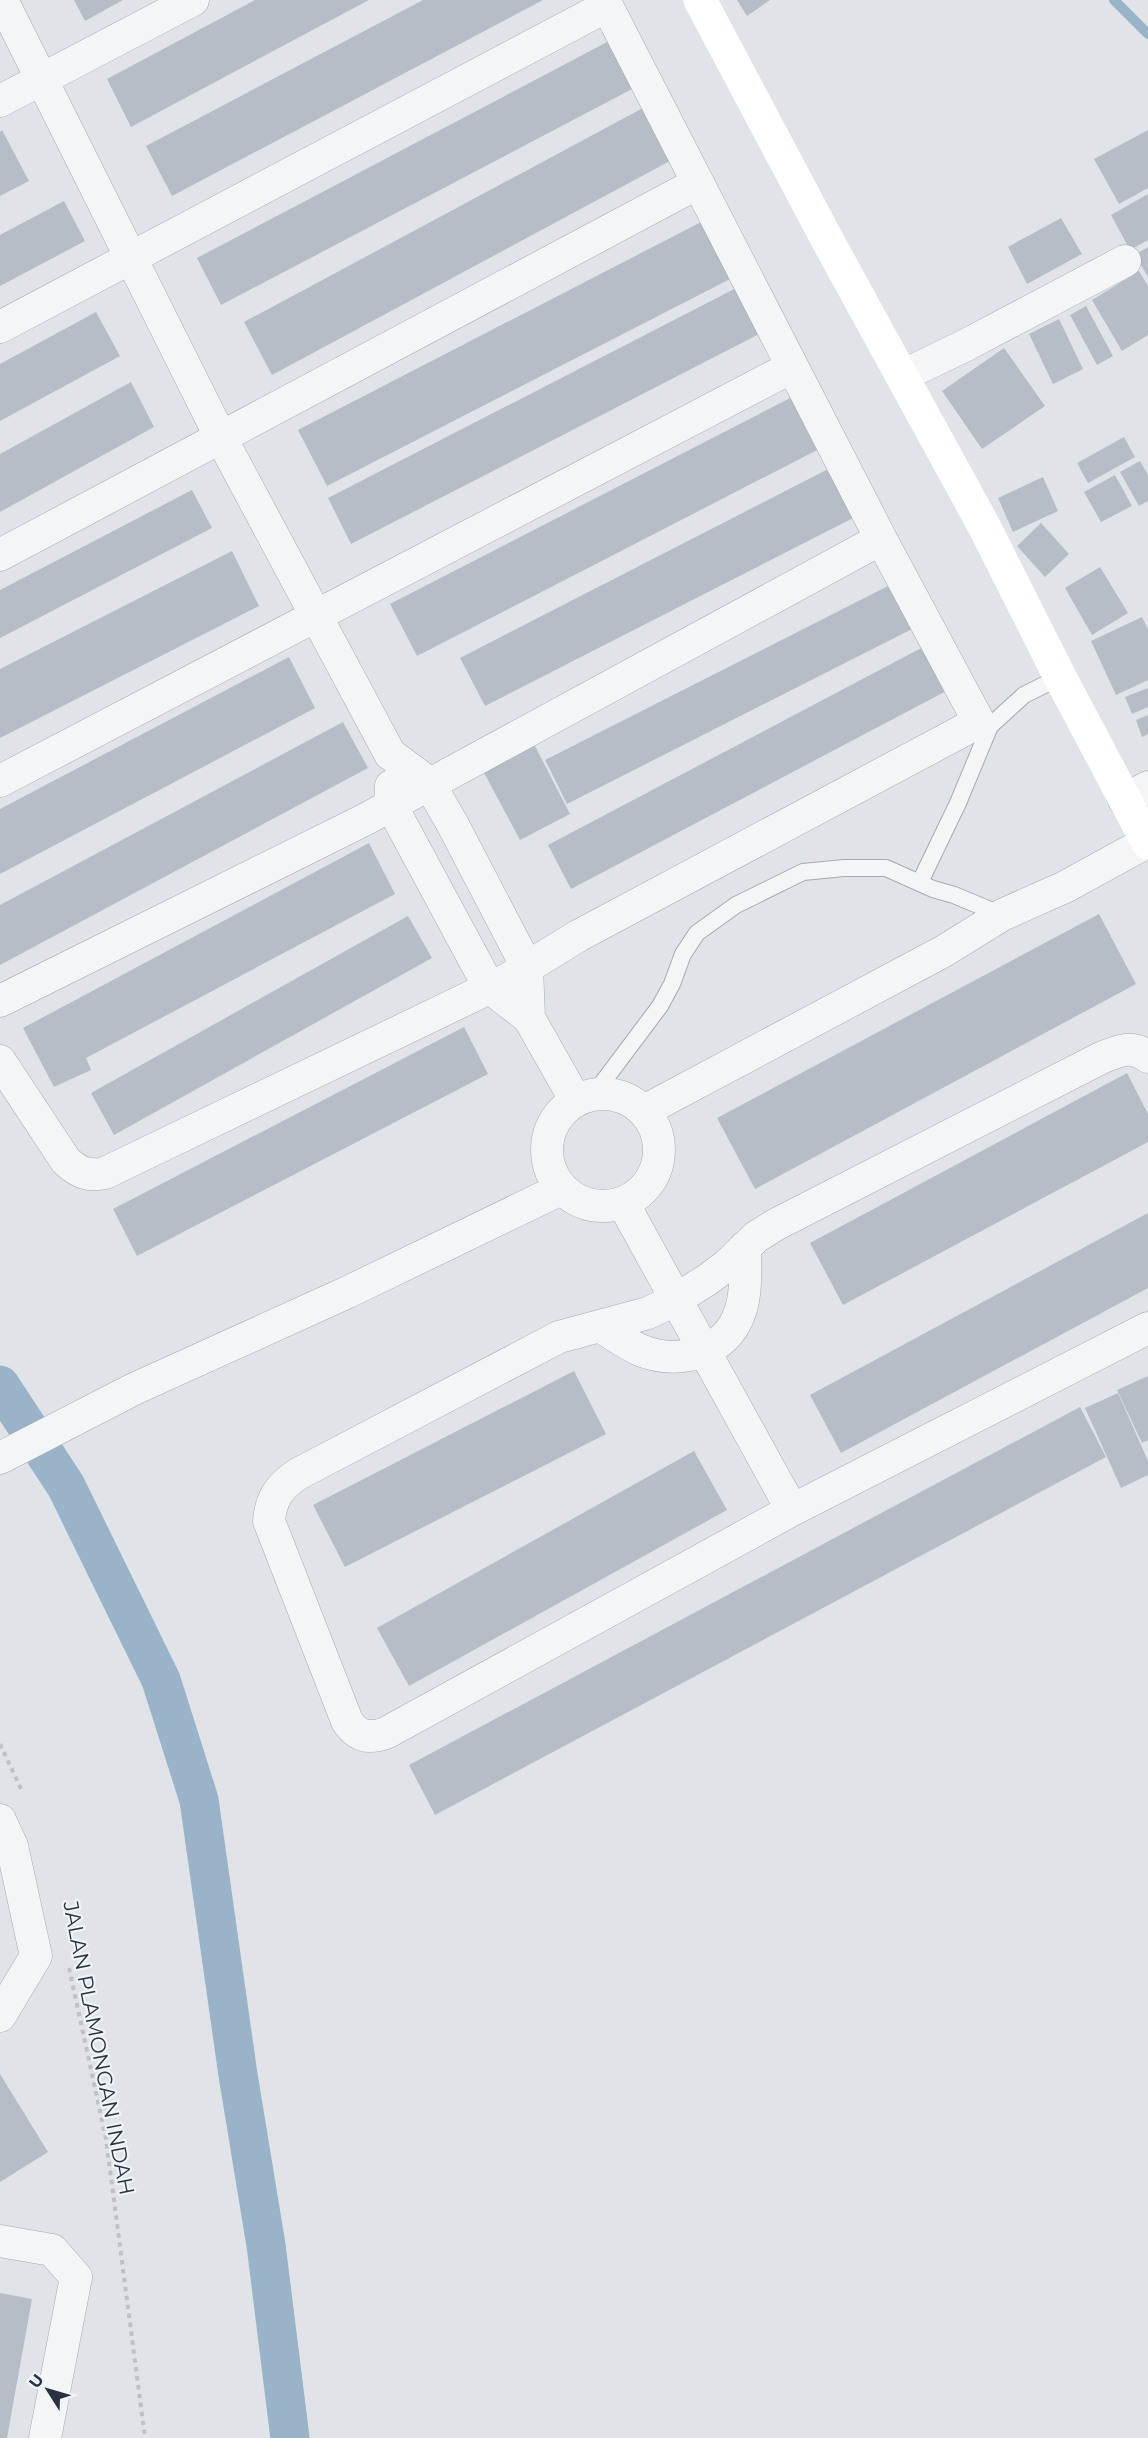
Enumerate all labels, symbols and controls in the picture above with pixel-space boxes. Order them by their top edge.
street label: JALAN PLAMONGAN INDAH [58,1898,140,2197]
north arrow [18,2360,78,2420]
text: U [25,2371,48,2392]

